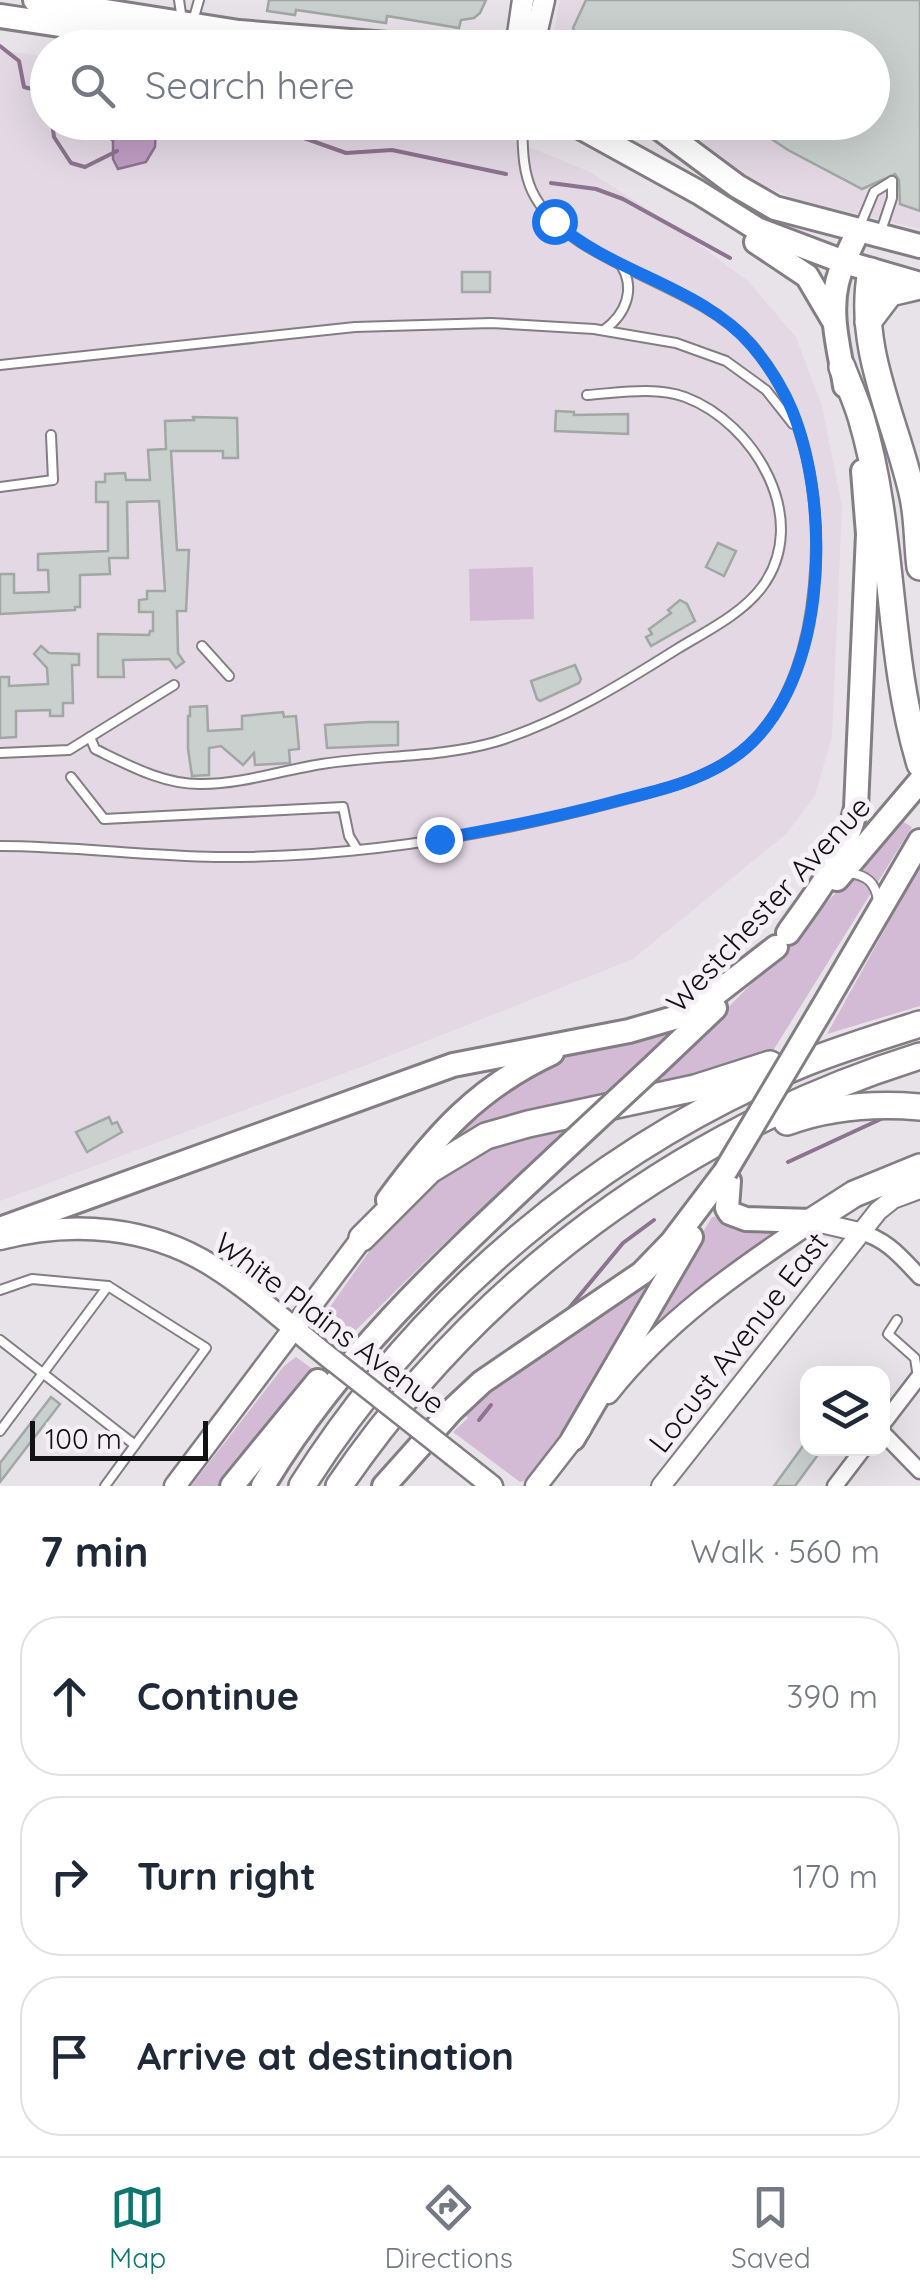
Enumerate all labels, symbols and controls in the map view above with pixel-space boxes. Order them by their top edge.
search box [30,30,890,140]
icon: search [65,58,120,113]
text: Search here [145,61,355,109]
route start [532,199,578,245]
street label: Westchester Avenue [658,788,878,1020]
route end [417,817,463,863]
street label: White Plains Avenue [207,1224,453,1422]
street label: Locust Avenue East [640,1224,836,1460]
map controls [800,1366,890,1456]
button: layers [800,1366,890,1456]
scale bar [30,1416,208,1460]
text: 100 m [45,1421,122,1456]
text: 7 min [40,1525,149,1578]
text: Walk · 560 m [690,1531,880,1571]
icon: ahead [42,1669,97,1724]
text: Continue [137,1672,299,1720]
text: 390 m [786,1676,878,1716]
icon: right [42,1849,97,1904]
text: Turn right [137,1852,316,1900]
text: 170 m [793,1856,878,1896]
icon: arrive [42,2029,97,2084]
text: Arrive at destination [137,2032,514,2080]
tab: Map [109,2180,166,2275]
tab: Directions [384,2180,513,2275]
tab: Saved [731,2180,811,2275]

